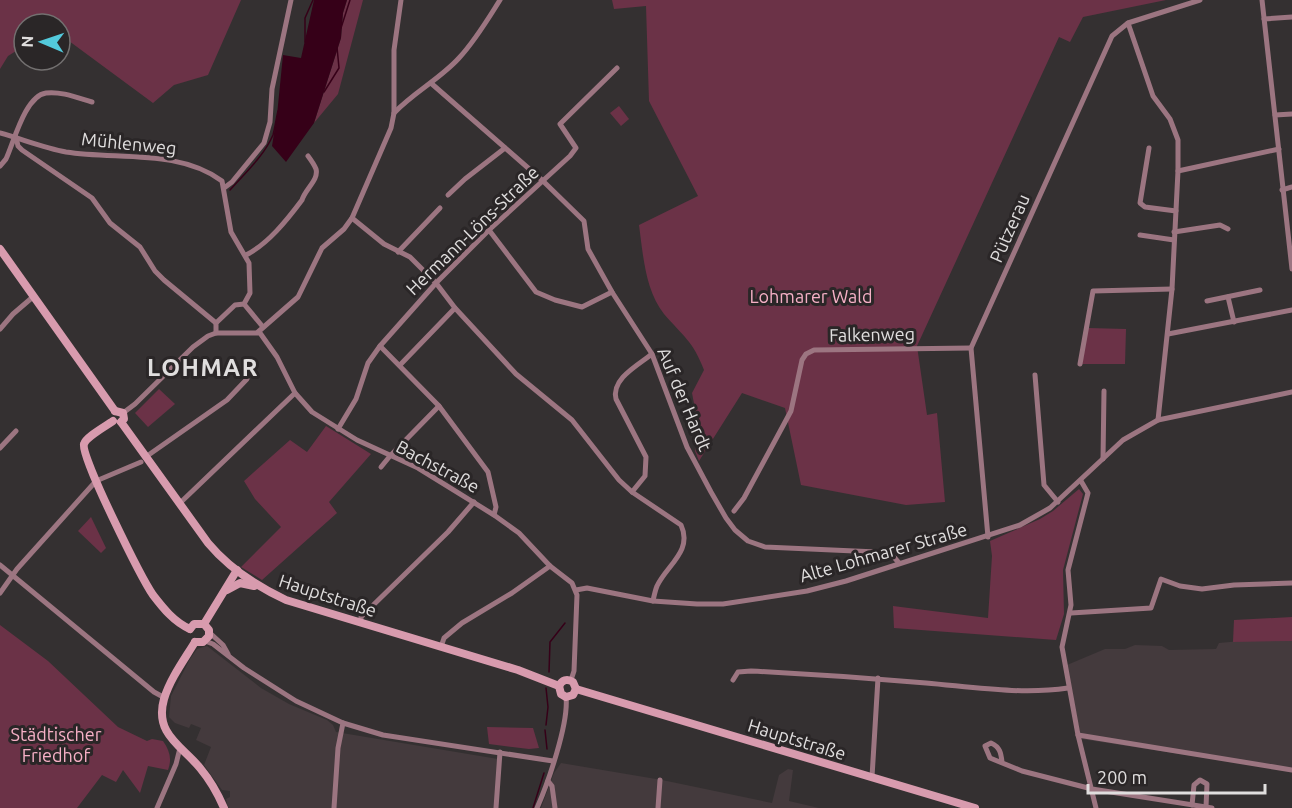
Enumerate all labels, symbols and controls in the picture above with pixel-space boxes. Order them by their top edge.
north arrow [12,12,72,72]
text: N [18,35,36,48]
street label: Mühlenweg [81,128,177,158]
street label: Hermann-Löns-Straße [402,162,542,298]
street label: Pützerau [985,191,1033,265]
park label: Lohmarer Wald [749,286,873,306]
street label: Falkenweg [829,323,915,345]
street label: Auf der Hardt [654,344,716,454]
district label: LOHMAR [147,354,259,381]
street label: Bachstraße [393,436,483,496]
street label: Alte Lohmarer Straße [797,519,969,585]
street label: Hauptstraße [277,570,379,620]
street label: Hauptstraße [746,715,848,763]
park label: Städtischer Friedhof [11,724,102,765]
scale bar [1088,757,1265,795]
text: 200 m [1097,767,1147,787]

